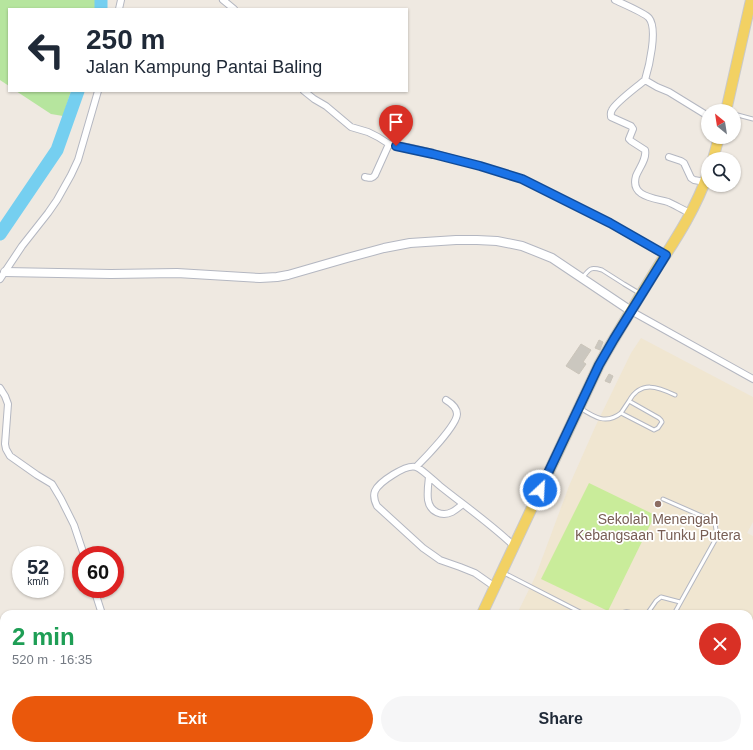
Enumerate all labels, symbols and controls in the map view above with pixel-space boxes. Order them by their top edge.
icon: left [20,24,72,76]
text: 250 m [86,24,165,55]
text: Jalan Kampung Pantai Baling [86,57,322,77]
north arrow [701,104,741,144]
map controls [701,104,741,192]
pin [379,105,413,146]
icon: arrive [385,111,407,133]
button: search [701,152,741,192]
position arrow [519,469,561,511]
marker: Sekolah Menengah Kebangsaan Tunku Putera [653,499,663,509]
place label: Sekolah Menengah Kebangsaan Tunku Putera [575,511,741,543]
speed limit sign: 60 [72,546,124,598]
text: 52 [27,556,49,578]
text: km/h [27,576,49,587]
text: 2 min [12,623,75,650]
button: close [699,623,741,665]
text: 520 m · 16:35 [12,652,92,667]
button: Exit [12,696,373,742]
button: Share [381,696,741,742]

